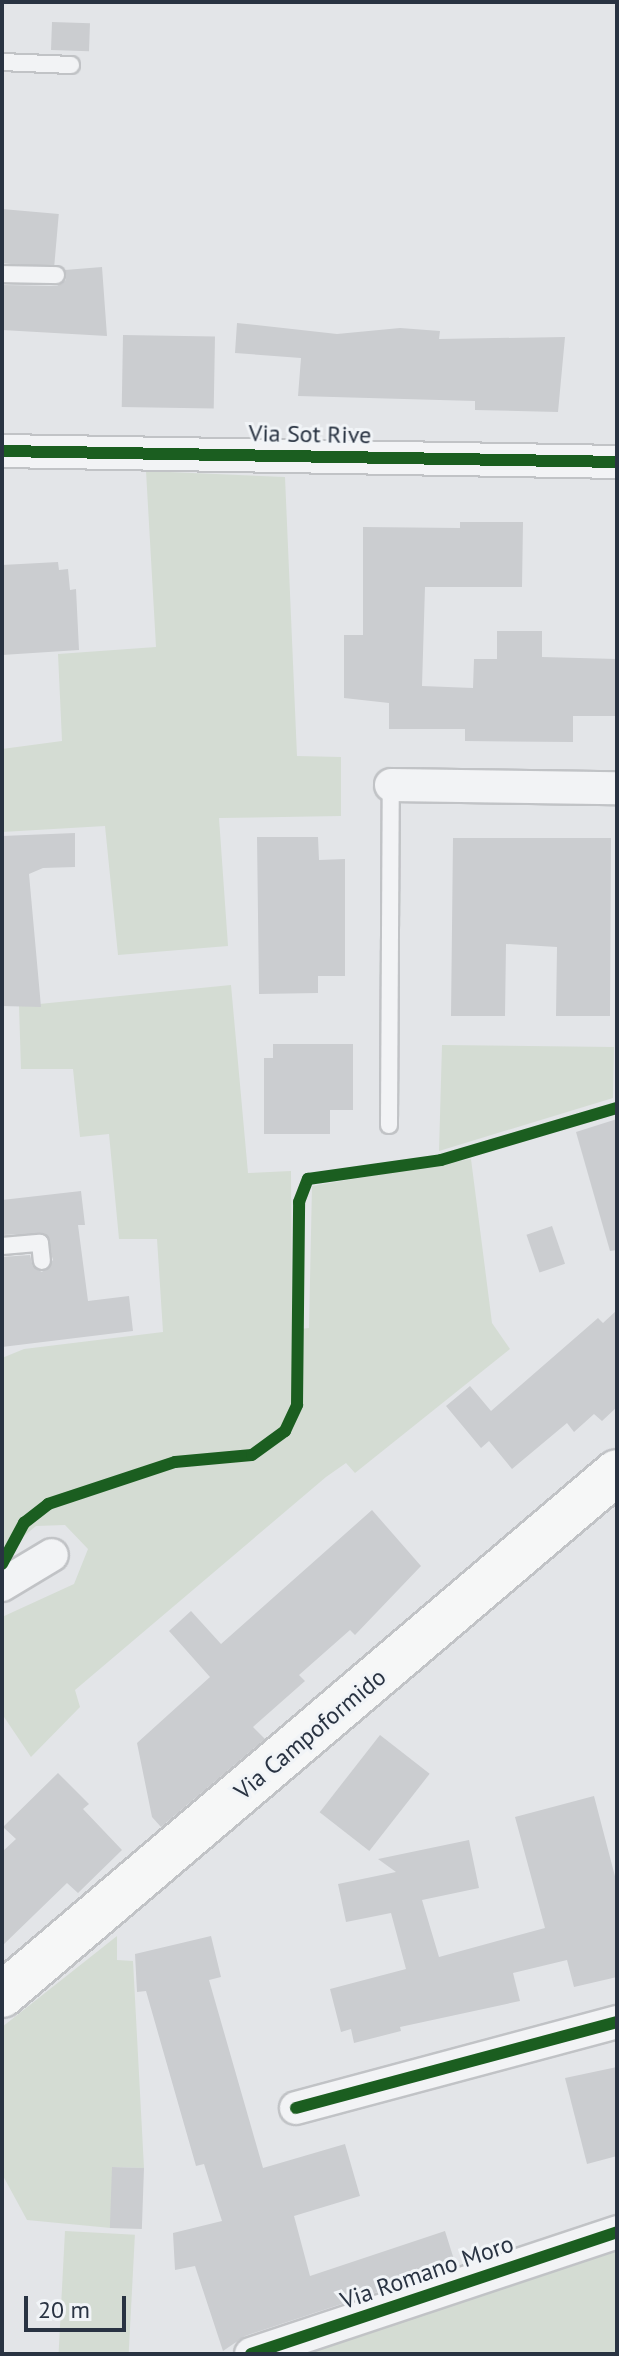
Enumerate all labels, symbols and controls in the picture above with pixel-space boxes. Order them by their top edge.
street label: Via Sot Rive [248,419,372,449]
street label: Via Campoformido [228,1662,392,1806]
street label: Via Romano Moro [337,2229,517,2315]
scale bar [28,2280,130,2330]
text: 20 m [38,2294,90,2325]

